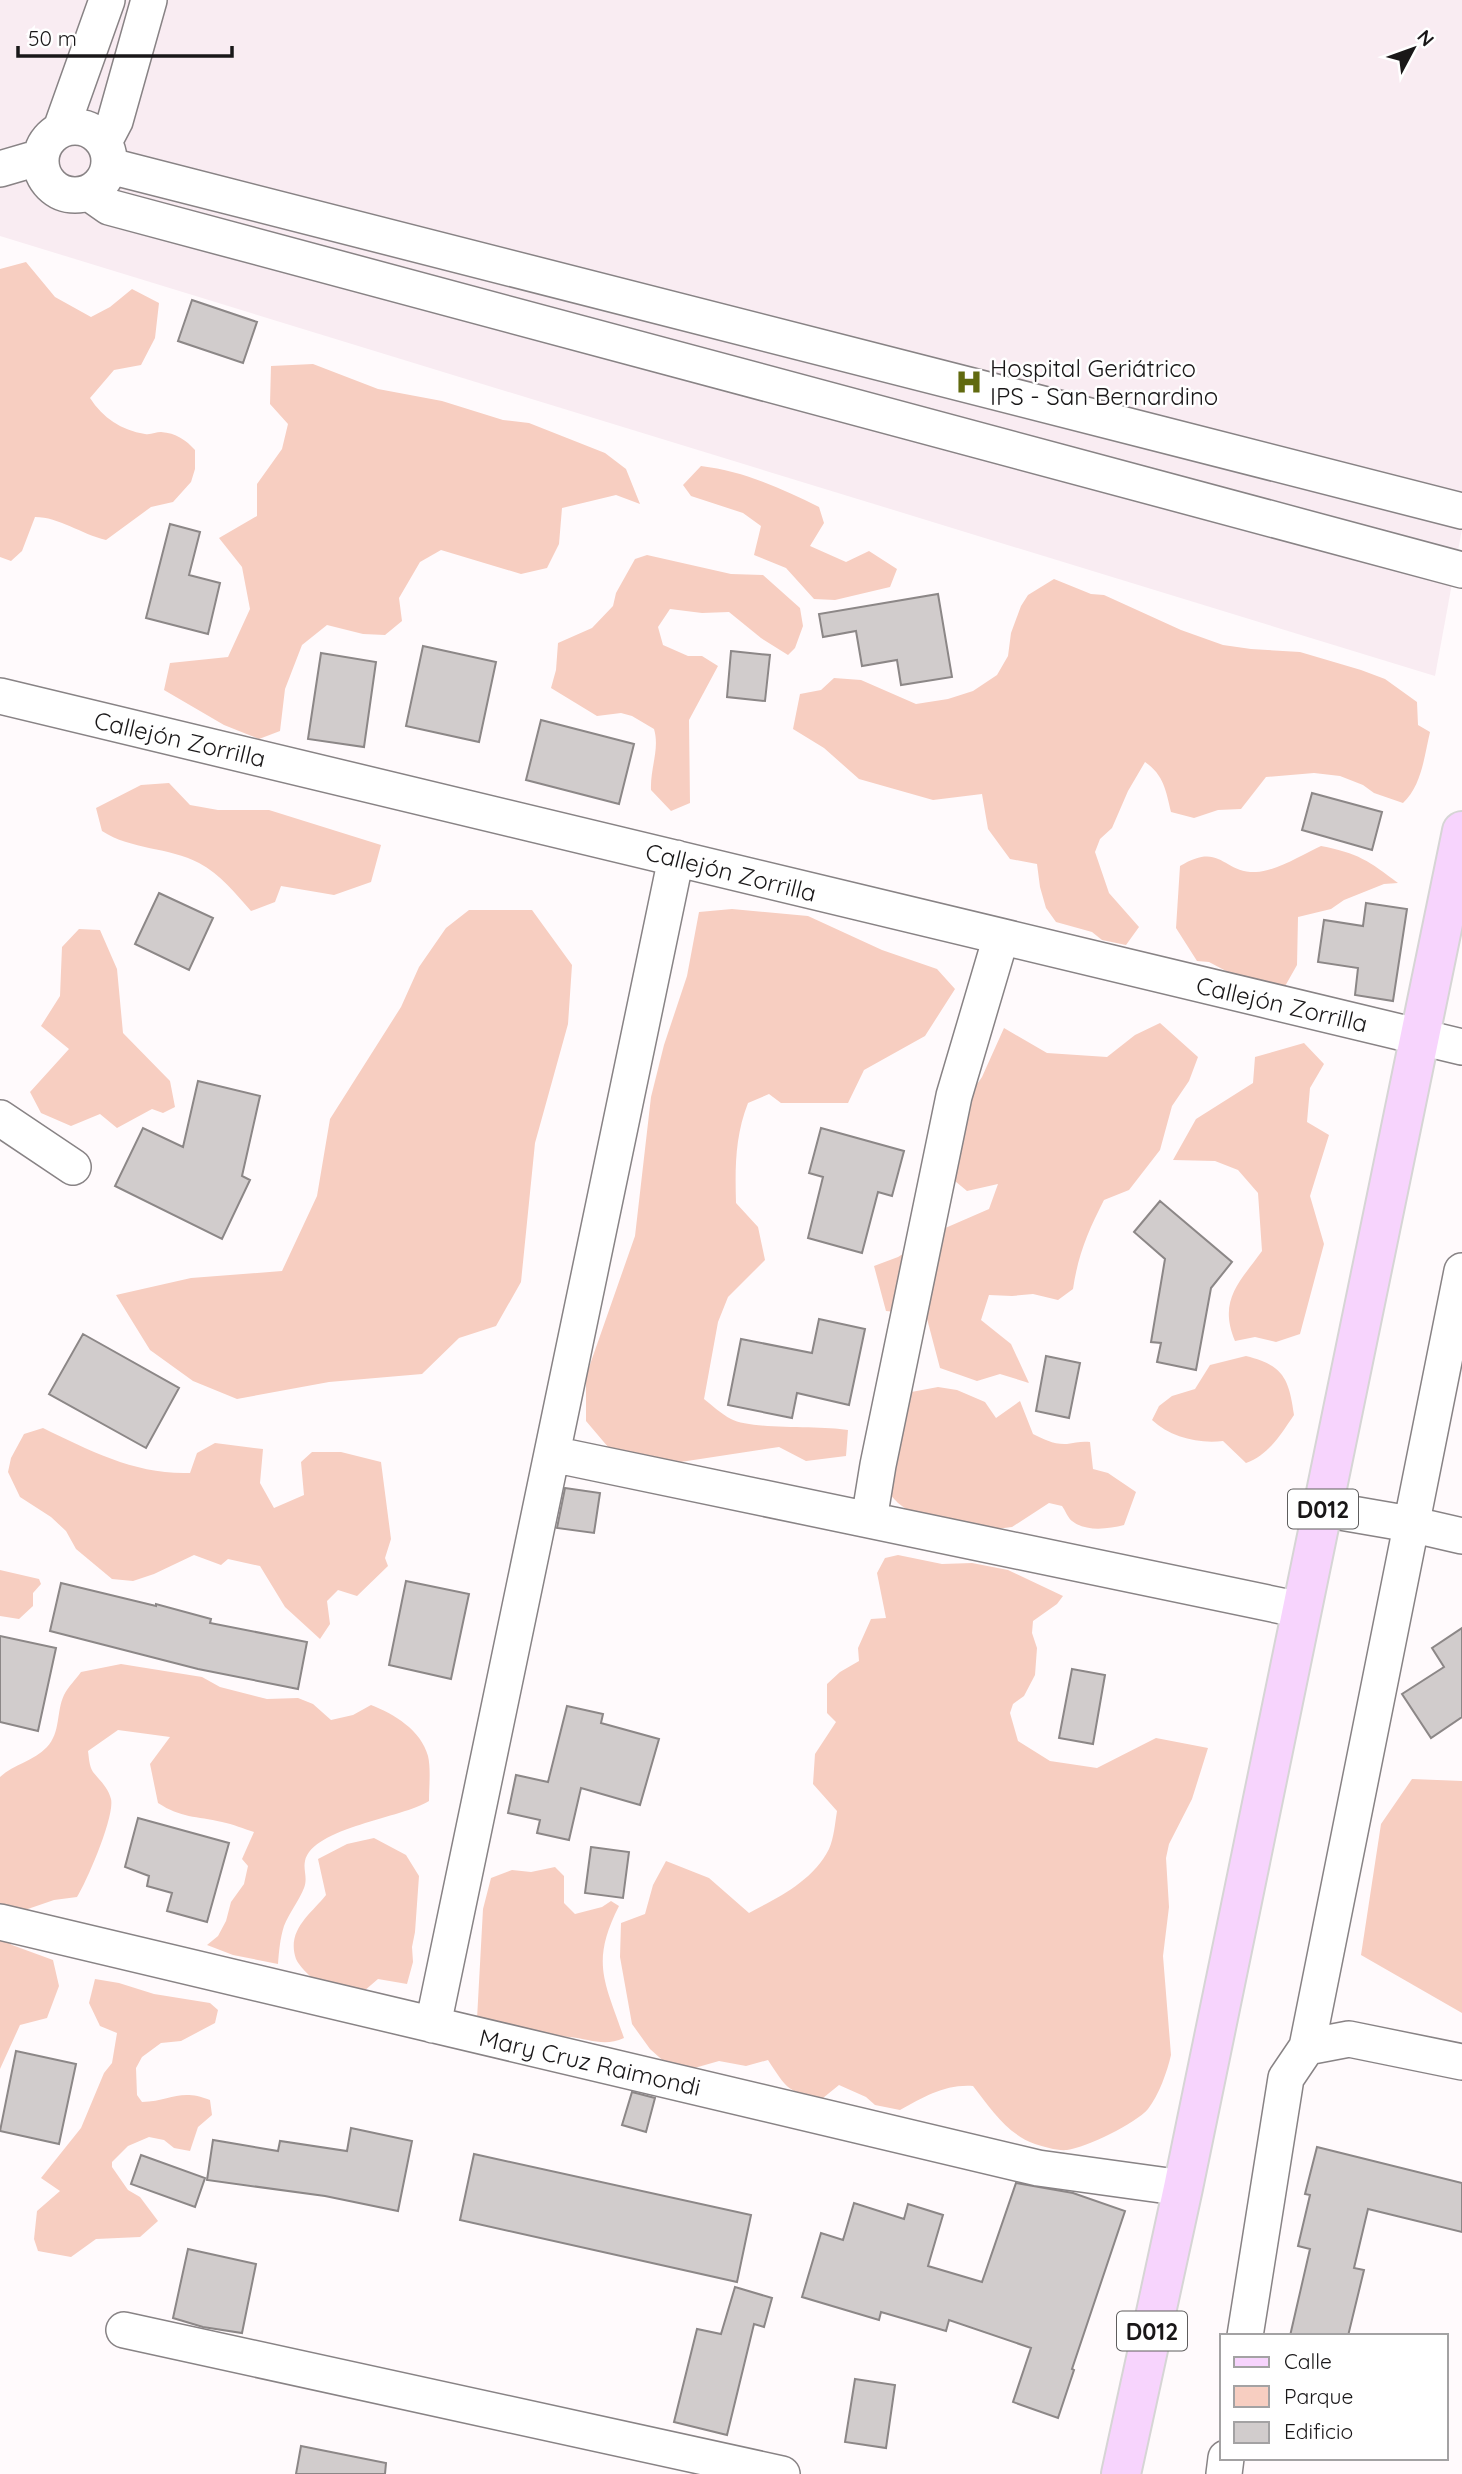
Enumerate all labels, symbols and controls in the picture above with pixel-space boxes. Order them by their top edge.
scale bar [18,14,231,58]
north arrow [1378,14,1448,84]
text: 50 m [28,25,77,51]
text: N [1412,25,1439,51]
place label: Hospital Geriátrico IPS - San Bernardino [990,353,1218,411]
hospital icon: Hospital Geriátrico IPS - San Bernardino [954,367,984,397]
street label: Callejón Zorrilla [91,705,269,773]
street label: Callejón Zorrilla [642,836,820,908]
street label: Callejón Zorrilla [1193,970,1371,1038]
road number: D012 [1288,1490,1358,1528]
street label: Mary Cruz Raimondi [476,2022,704,2102]
road number: D012 [1117,2312,1187,2350]
legend [1220,2334,1448,2460]
text: Calle [1284,2348,1332,2374]
text: Parque [1284,2383,1353,2409]
text: Edificio [1284,2418,1353,2444]

